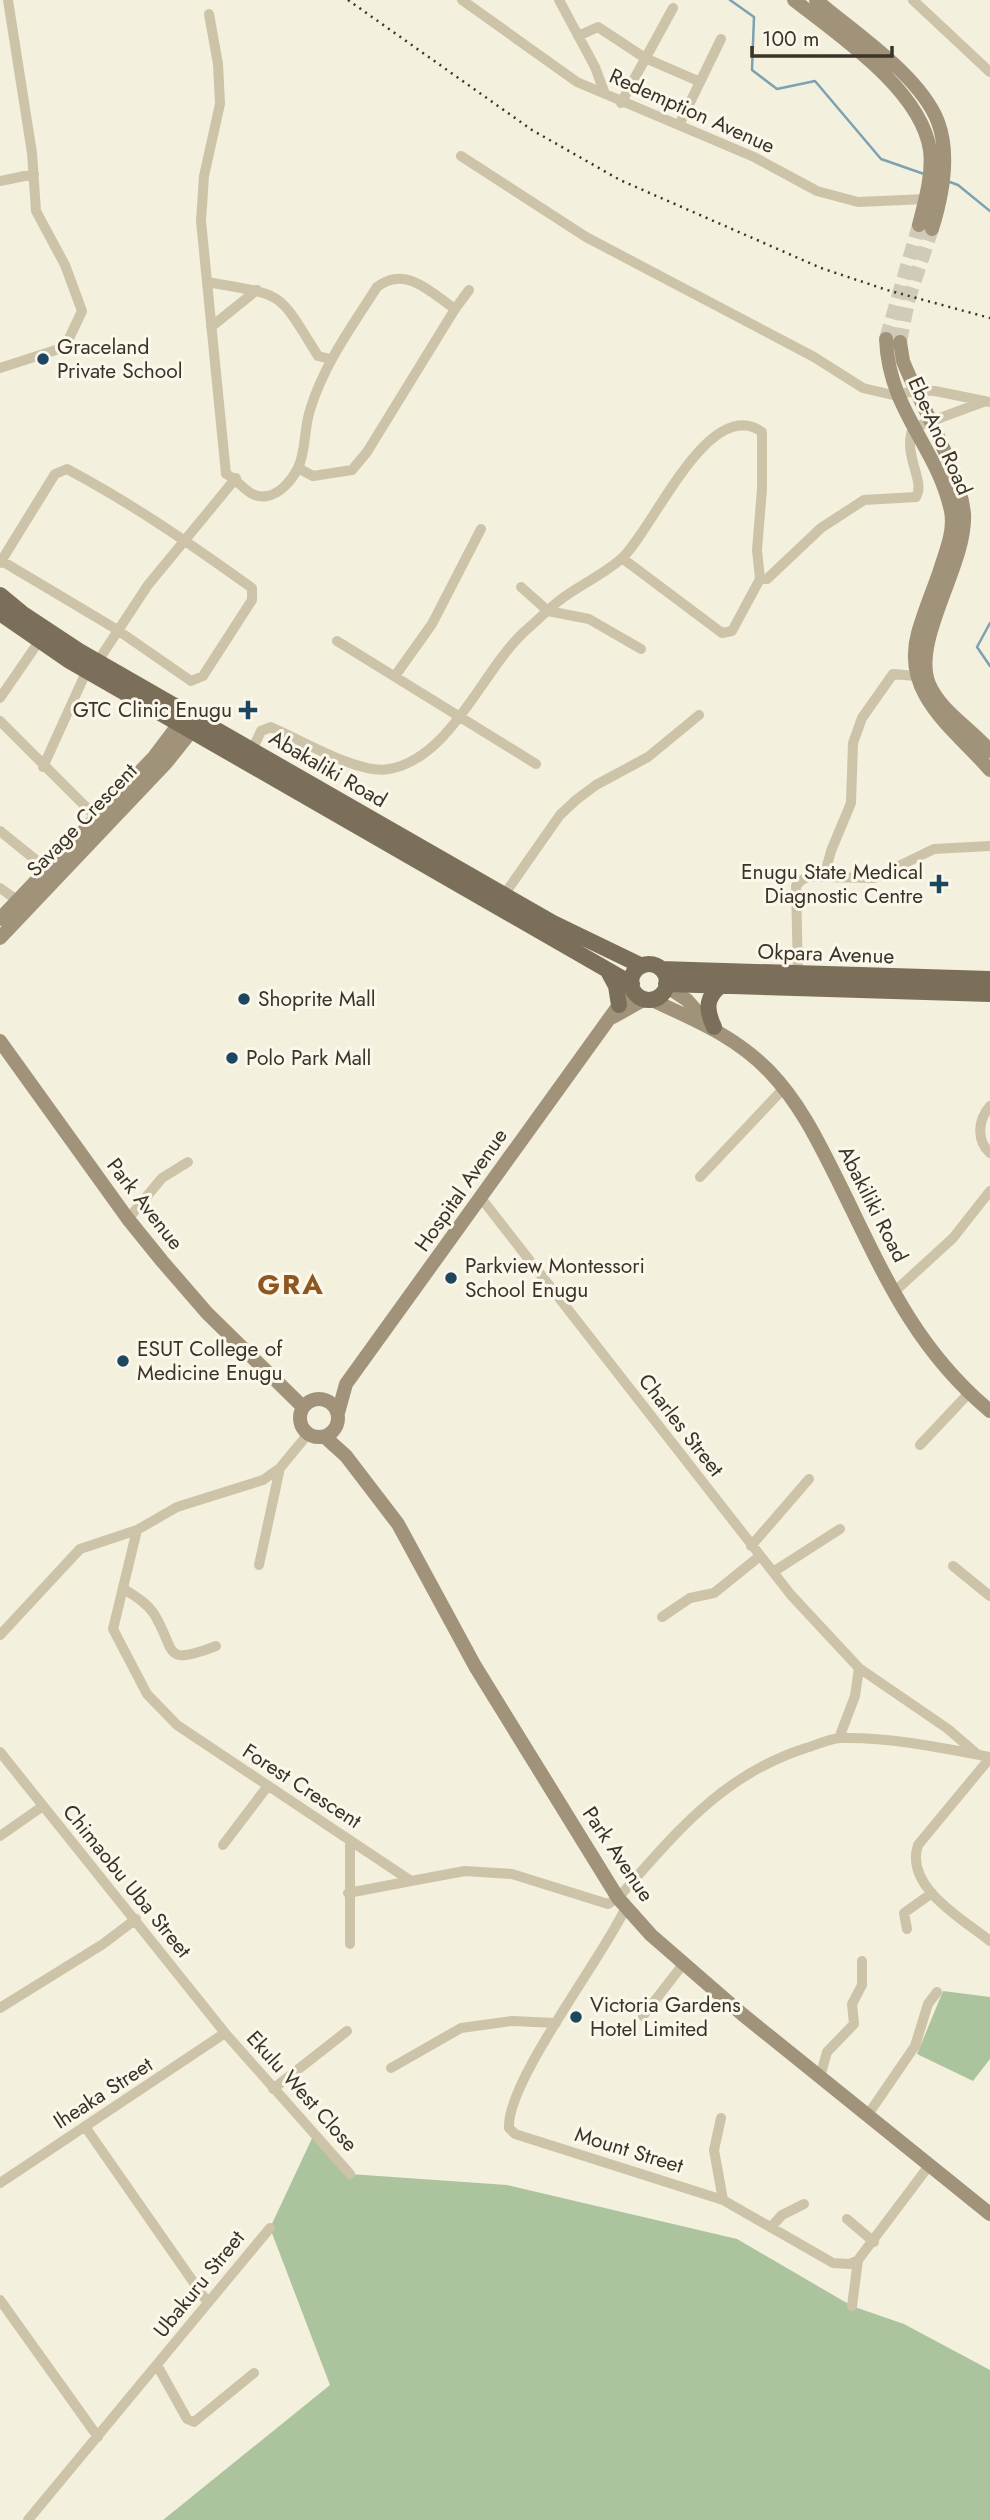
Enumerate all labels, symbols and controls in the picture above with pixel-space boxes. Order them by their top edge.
scale bar [752,14,892,58]
text: 100 m [762,24,819,54]
street label: Redemption Avenue [604,61,780,161]
place label: Graceland Private School [57,332,183,386]
marker: Graceland Private School [35,351,51,367]
street label: Ebe-Ano Road [901,372,979,500]
place label: GTC Clinic Enugu [73,695,232,725]
marker: GTC Clinic Enugu [238,700,258,720]
street label: Abakaliki Road [263,723,393,815]
street label: Savage Crescent [20,757,144,883]
place label: Enugu State Medical Diagnostic Centre [741,857,923,911]
marker: Enugu State Medical Diagnostic Centre [929,874,949,894]
street label: Okpara Avenue [757,937,895,971]
place label: Shoprite Mall [258,984,376,1014]
marker: Shoprite Mall [236,991,252,1007]
place label: Polo Park Mall [246,1043,371,1073]
marker: Polo Park Mall [224,1050,240,1066]
street label: Hospital Avenue [407,1122,515,1258]
street label: Abakiliki Road [831,1141,915,1267]
street label: Park Avenue [100,1152,191,1256]
place label: Parkview Montessori School Enugu [465,1251,645,1305]
district label: GRA [257,1264,325,1305]
marker: Parkview Montessori School Enugu [443,1270,459,1286]
place label: ESUT College of Medicine Enugu [137,1334,283,1388]
marker: ESUT College of Medicine Enugu [115,1353,131,1369]
street label: Charles Street [631,1367,731,1483]
street label: Forest Crescent [237,1736,367,1836]
street label: Chimaobu Uba Street [56,1798,198,1964]
street label: Park Avenue [575,1800,661,1908]
place label: Victoria Gardens Hotel Limited [590,1990,741,2044]
marker: Victoria Gardens Hotel Limited [568,2009,584,2025]
street label: Ekulu West Close [240,2024,365,2158]
street label: Iheaka Street [48,2050,158,2136]
street label: Mount Street [571,2119,687,2181]
street label: Ubakuru Street [146,2224,252,2344]

